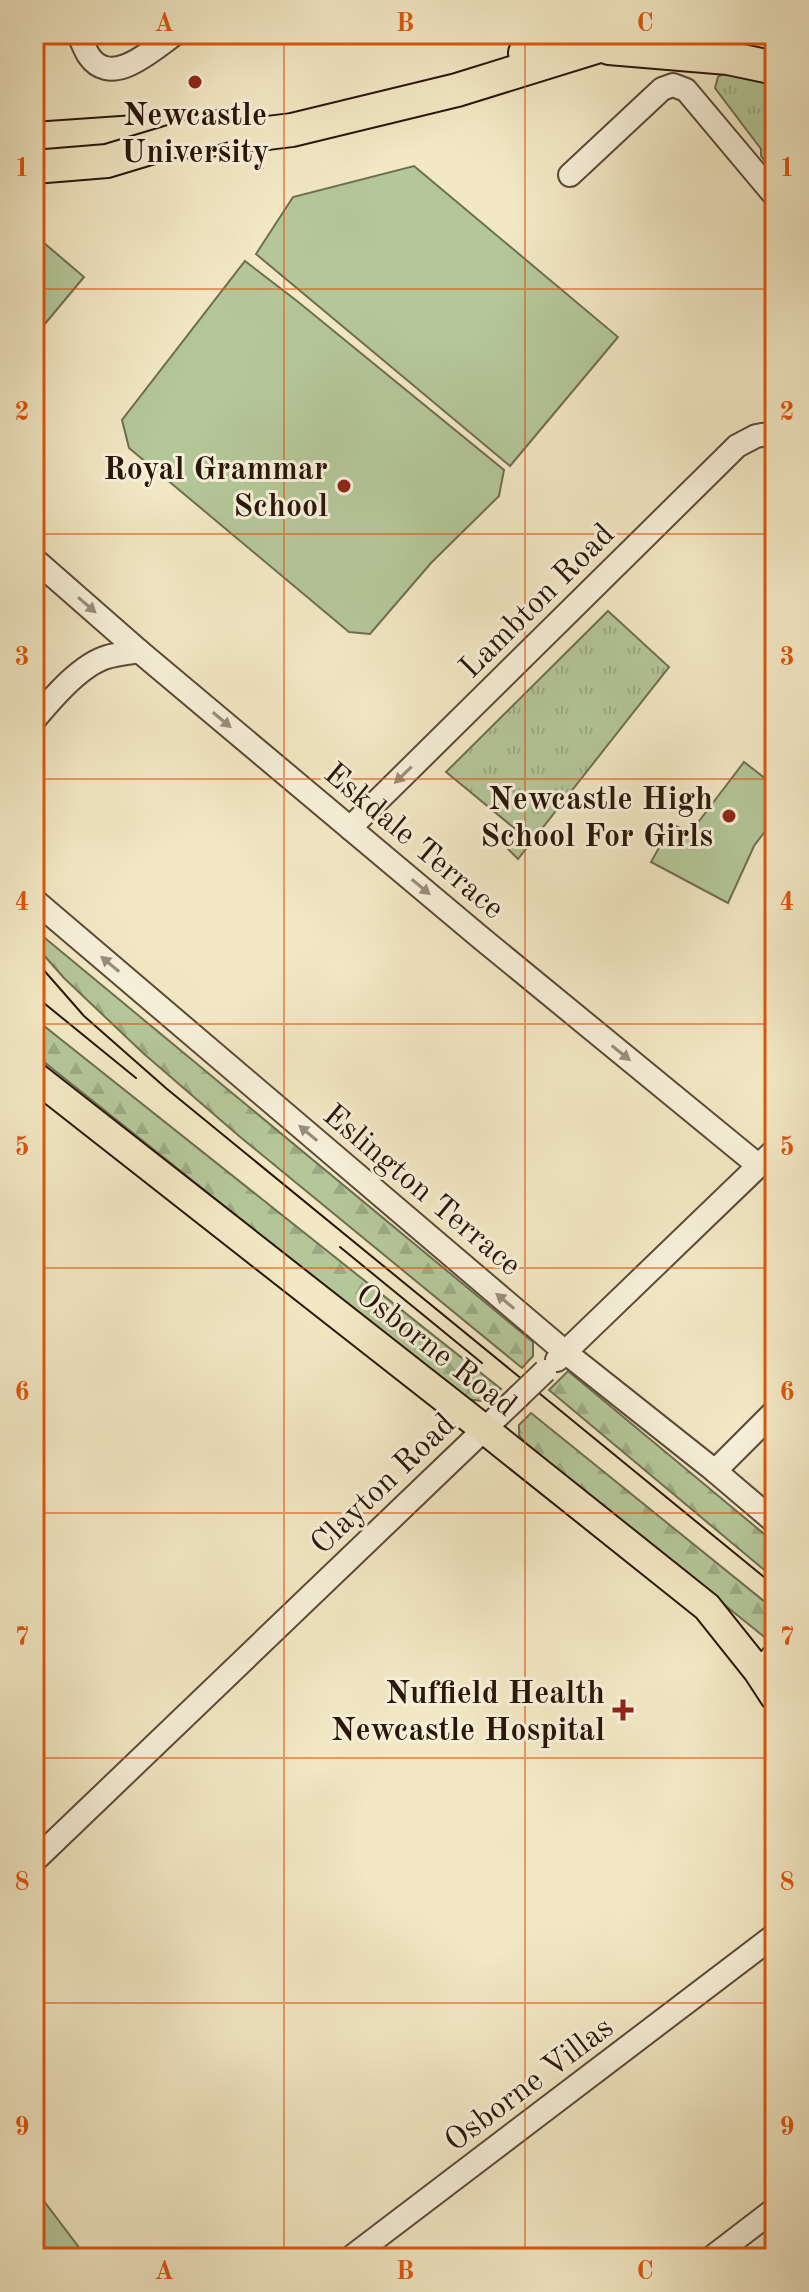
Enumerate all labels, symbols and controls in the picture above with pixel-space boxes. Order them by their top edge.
text: A [154,11,174,37]
text: B [396,11,414,37]
text: C [636,11,654,37]
marker: Newcastle University [186,73,204,91]
place label: Newcastle University [121,101,269,170]
text: 1 [14,156,30,182]
text: 1 [779,156,795,182]
text: 2 [14,400,30,426]
text: 2 [779,400,795,426]
place label: Royal Grammar School [103,455,328,524]
marker: Royal Grammar School [335,477,353,495]
street label: Lambton Road [455,519,621,685]
one-way arrow [76,596,96,613]
text: 3 [14,645,30,671]
text: 3 [779,645,795,671]
one-way arrow [211,711,231,728]
street label: Eskdale Terrace [317,758,509,926]
one-way arrow [394,765,413,784]
place label: Newcastle High School For Girls [480,785,713,854]
marker: Newcastle High School For Girls [720,807,738,825]
one-way arrow [410,878,430,895]
text: 4 [14,890,30,916]
text: 4 [779,890,795,916]
one-way arrow [100,956,120,973]
one-way arrow [611,1044,632,1061]
street label: Eslington Terrace [316,1100,526,1283]
one-way arrow [298,1125,318,1142]
text: 5 [14,1135,30,1161]
text: 5 [779,1135,795,1161]
street label: Osborne Road [349,1279,521,1424]
one-way arrow [496,1293,516,1310]
text: 6 [14,1380,30,1406]
text: 6 [779,1380,795,1406]
street label: Clayton Road [306,1409,462,1562]
text: 7 [14,1625,30,1651]
text: 7 [779,1625,795,1651]
place label: Nuffield Health Newcastle Hospital [331,1679,605,1748]
marker: Nuffield Health Newcastle Hospital [612,1699,634,1721]
text: 8 [14,1870,30,1896]
text: 8 [779,1870,795,1896]
street label: Osborne Villas [440,2012,620,2159]
text: 9 [14,2115,30,2141]
text: 9 [779,2115,795,2141]
text: A [154,2259,174,2285]
text: B [396,2259,414,2285]
text: C [636,2259,654,2285]

